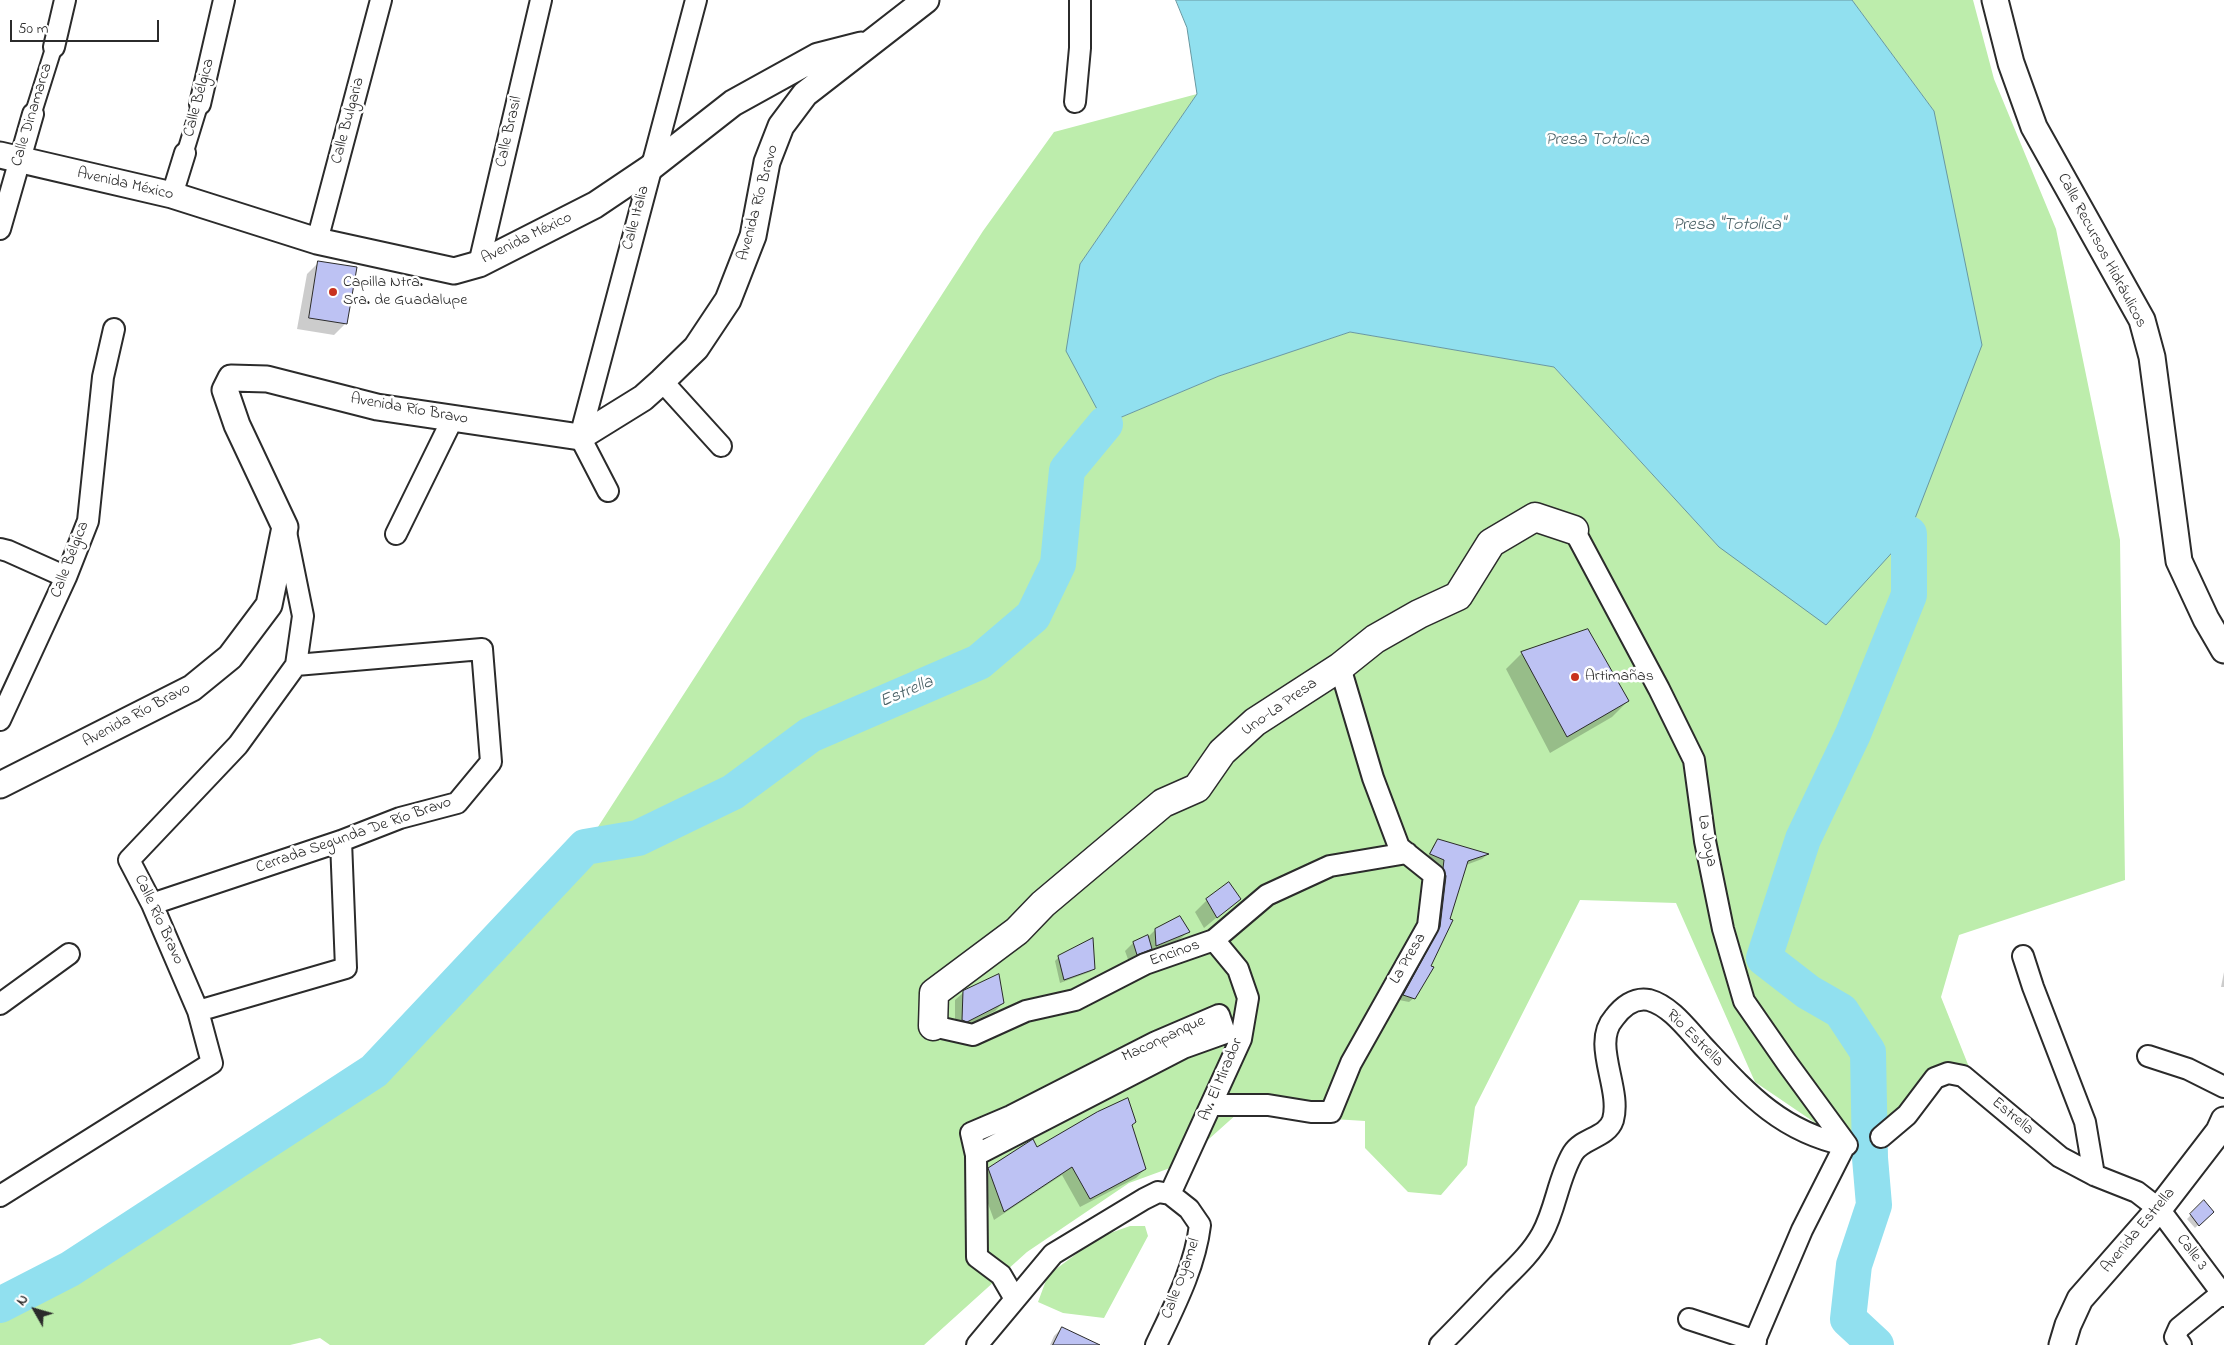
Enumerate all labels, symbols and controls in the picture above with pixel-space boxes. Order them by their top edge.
scale bar [12,10,161,42]
text: 50 m [18,18,48,40]
street label: Calle Bélgica [180,57,220,139]
street label: Calle Dinamarca [8,61,58,169]
street label: Calle Bulgaria [328,76,370,166]
street label: Calle Brasil [493,95,527,169]
water label: Presa Totolica [1545,130,1649,152]
street label: Avenida Río Bravo [734,143,784,263]
street label: Avenida México [75,165,175,205]
street label: Calle Recursos Hidráulicos [2052,170,2150,332]
street label: Calle Italia [619,184,655,252]
street label: Avenida México [479,209,575,269]
water label: Presa "Totolica" [1673,215,1785,237]
place label: Capilla Ntra. Sra. de Guadalupe [343,273,467,311]
marker: Capilla Ntra. Sra. de Guadalupe [327,286,339,298]
street label: Avenida Río Bravo [349,390,469,430]
street label: Calle Bélgica [48,519,94,601]
place label: Artimañas [1585,667,1654,687]
marker: Artimañas [1569,671,1581,683]
water label: Estrella [877,672,937,714]
street label: Uno-La Presa [1238,675,1322,741]
street label: Avenida Río Bravo [80,680,194,752]
street label: Cerrada Segunda De Río Bravo [254,794,454,878]
street label: La Joya [1692,814,1720,868]
street label: Calle Río Bravo [129,872,187,968]
street label: La Presa [1387,930,1431,988]
street label: Encinos [1147,936,1203,972]
street label: Rio Estrella [1661,1006,1727,1072]
street label: Maconpanque [1119,1012,1209,1068]
street label: Av. El Mirador [1196,1036,1248,1124]
street label: Estrella [1987,1094,2037,1140]
street label: Avenida Estrella [2098,1184,2180,1278]
street label: Calle 3 [2171,1231,2211,1275]
street label: Calle Oyamel [1159,1236,1205,1322]
north arrow [10,1285,60,1335]
text: N [12,1290,34,1311]

